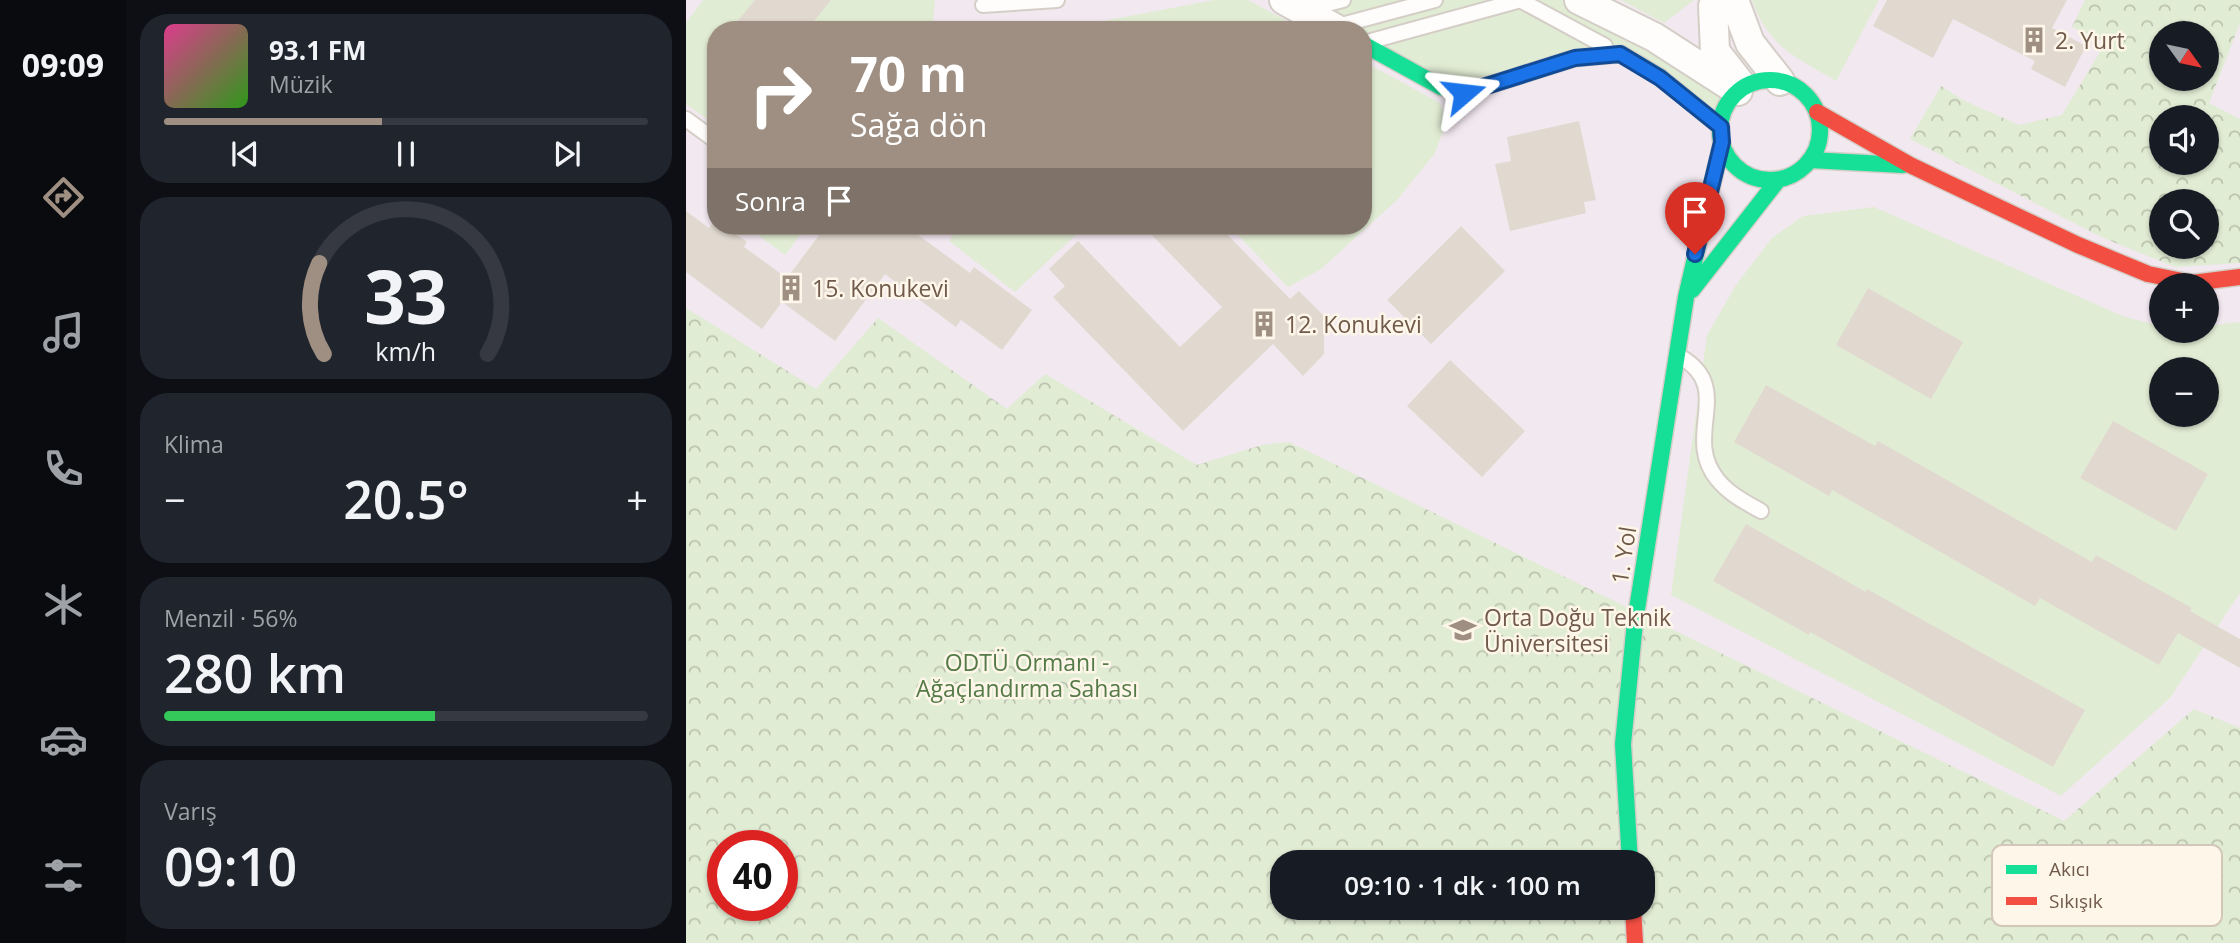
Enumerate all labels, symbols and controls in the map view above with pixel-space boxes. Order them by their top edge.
north arrow [2149,21,2219,91]
map controls [2149,21,2219,427]
place label: 2. Yurt [2055,24,2125,56]
building icon: 2. Yurt [2019,25,2049,55]
text: 93.1 FM [269,32,367,68]
text: 70 m [850,40,967,106]
text: 09:09 [22,43,104,86]
icon: right [735,49,826,140]
position arrow [1427,56,1501,130]
text: Müzik [269,68,332,100]
text: Sağa dön [850,103,987,146]
button: sound [2149,105,2219,175]
icon: previous [226,135,264,173]
icon: pause [387,135,425,173]
icon: next [548,135,586,173]
icon: directions [39,173,88,222]
icon: arrive [820,182,858,220]
pin [1665,182,1725,254]
text: Sonra [735,183,806,219]
button: search [2149,189,2219,259]
icon: arrive [1676,193,1714,231]
text: 33 [364,247,448,346]
place label: 15. Konukevi [812,272,949,304]
building icon: 15. Konukevi [776,273,806,303]
button: + [2149,273,2219,343]
icon: music [39,308,88,357]
place label: 12. Konukevi [1285,308,1422,340]
building icon: 12. Konukevi [1249,309,1279,339]
text: km/h [376,334,436,368]
button: − [2149,357,2219,427]
text: Klima [164,428,224,460]
icon: phone [39,444,88,493]
text: 20.5° [343,463,469,534]
text: − [164,473,186,525]
text: + [626,473,648,525]
street label: 1. Yol [1603,524,1643,586]
icon: climate [39,580,88,629]
place label: Orta Doğu Teknik Üniversitesi [1484,601,1671,659]
text: Menzil · 56% [164,602,297,634]
school or university icon: Orta Doğu Teknik Üniversitesi [1448,615,1478,645]
text: 280 km [164,637,346,708]
park label: ODTÜ Ormanı - Ağaçlandırma Sahası [916,646,1138,704]
icon: car [39,715,88,764]
text: Varış [164,795,217,827]
text: 09:10 [164,830,297,901]
speed limit sign: 40 [707,830,798,921]
legend [1992,845,2222,926]
icon: filters [39,851,88,900]
text: Akıcı [2049,856,2090,882]
text: 09:10 · 1 dk · 100 m [1344,867,1581,903]
text: Sıkışık [2049,888,2103,914]

